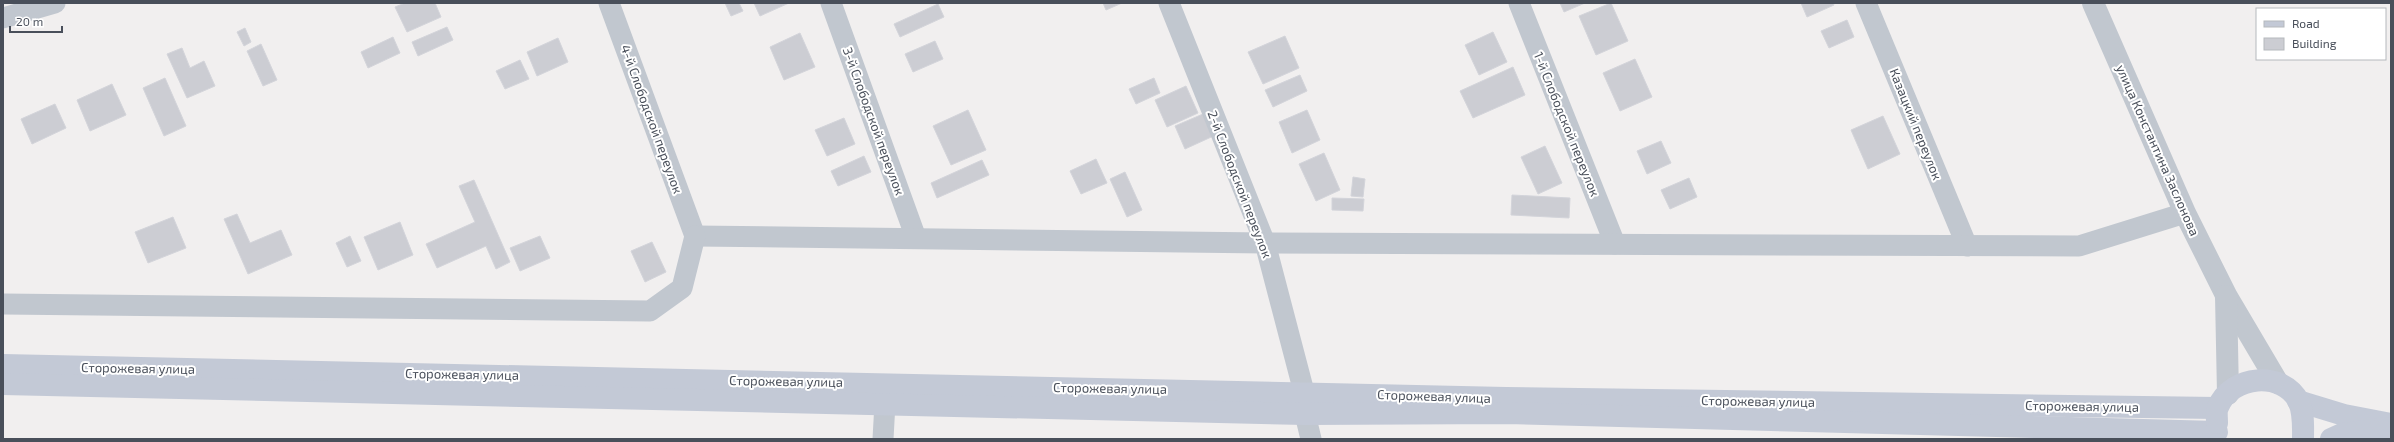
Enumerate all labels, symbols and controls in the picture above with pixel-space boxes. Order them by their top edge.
scale bar [10,8,62,34]
legend [2256,8,2386,60]
text: 20 m [16,14,43,28]
text: Road [2292,16,2320,30]
text: Building [2292,36,2337,50]
street label: 4-й Слободской переулок [618,42,686,196]
street label: 3-й Слободской переулок [840,45,908,197]
street label: 1-й Слободской переулок [1531,49,1603,199]
street label: улица Константина Заслонова [2113,62,2203,238]
street label: Казацкий переулок [1886,66,1946,182]
street label: 2-й Слободской переулок [1204,108,1276,260]
street label: Сторожевая улица [81,359,195,377]
street label: Сторожевая улица [405,365,519,383]
street label: Сторожевая улица [729,372,843,390]
street label: Сторожевая улица [1053,379,1167,397]
street label: Сторожевая улица [1377,386,1491,406]
street label: Сторожевая улица [1701,392,1815,410]
street label: Сторожевая улица [2025,397,2139,415]

